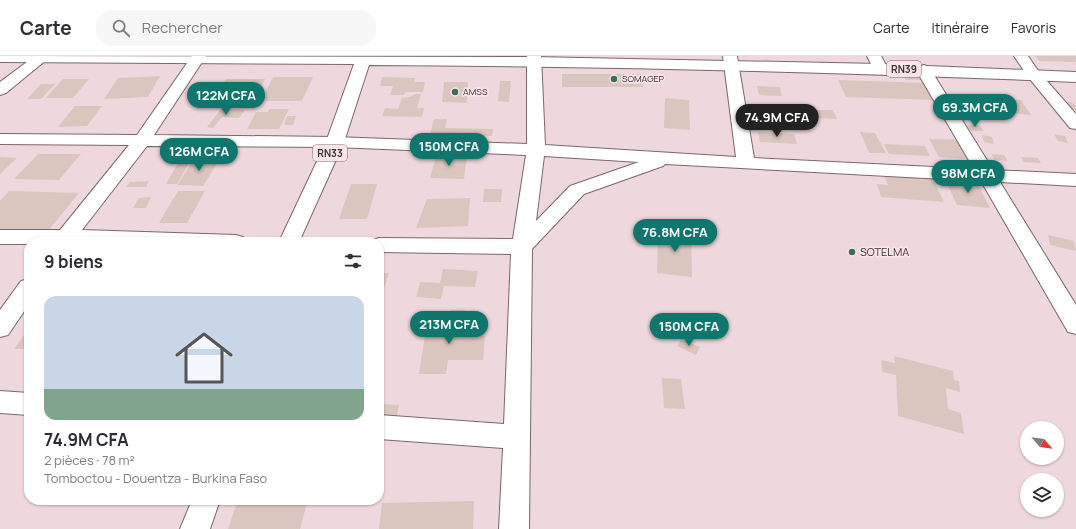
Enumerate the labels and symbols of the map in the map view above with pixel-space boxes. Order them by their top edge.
road number: RN39 [887,61,921,77]
place label: SOMAGEP [622,72,665,85]
marker: SOMAGEP [609,74,619,84]
pin: 122M CFA [185,82,267,116]
place label: AMSS [463,85,488,98]
marker: AMSS [450,87,460,97]
pin: 69.3M CFA [929,94,1021,128]
pin: 74.9M CFA [731,104,823,138]
pin: 150M CFA [408,133,490,167]
pin: 126M CFA [158,138,240,172]
road number: RN33 [313,145,347,161]
pin: 98M CFA [931,160,1005,194]
pin: 76.8M CFA [629,219,721,253]
place label: SOTELMA [860,244,909,259]
marker: SOTELMA [847,247,857,257]
pin: 213M CFA [408,311,490,345]
pin: 150M CFA [648,313,730,347]
north arrow [1020,421,1064,465]

